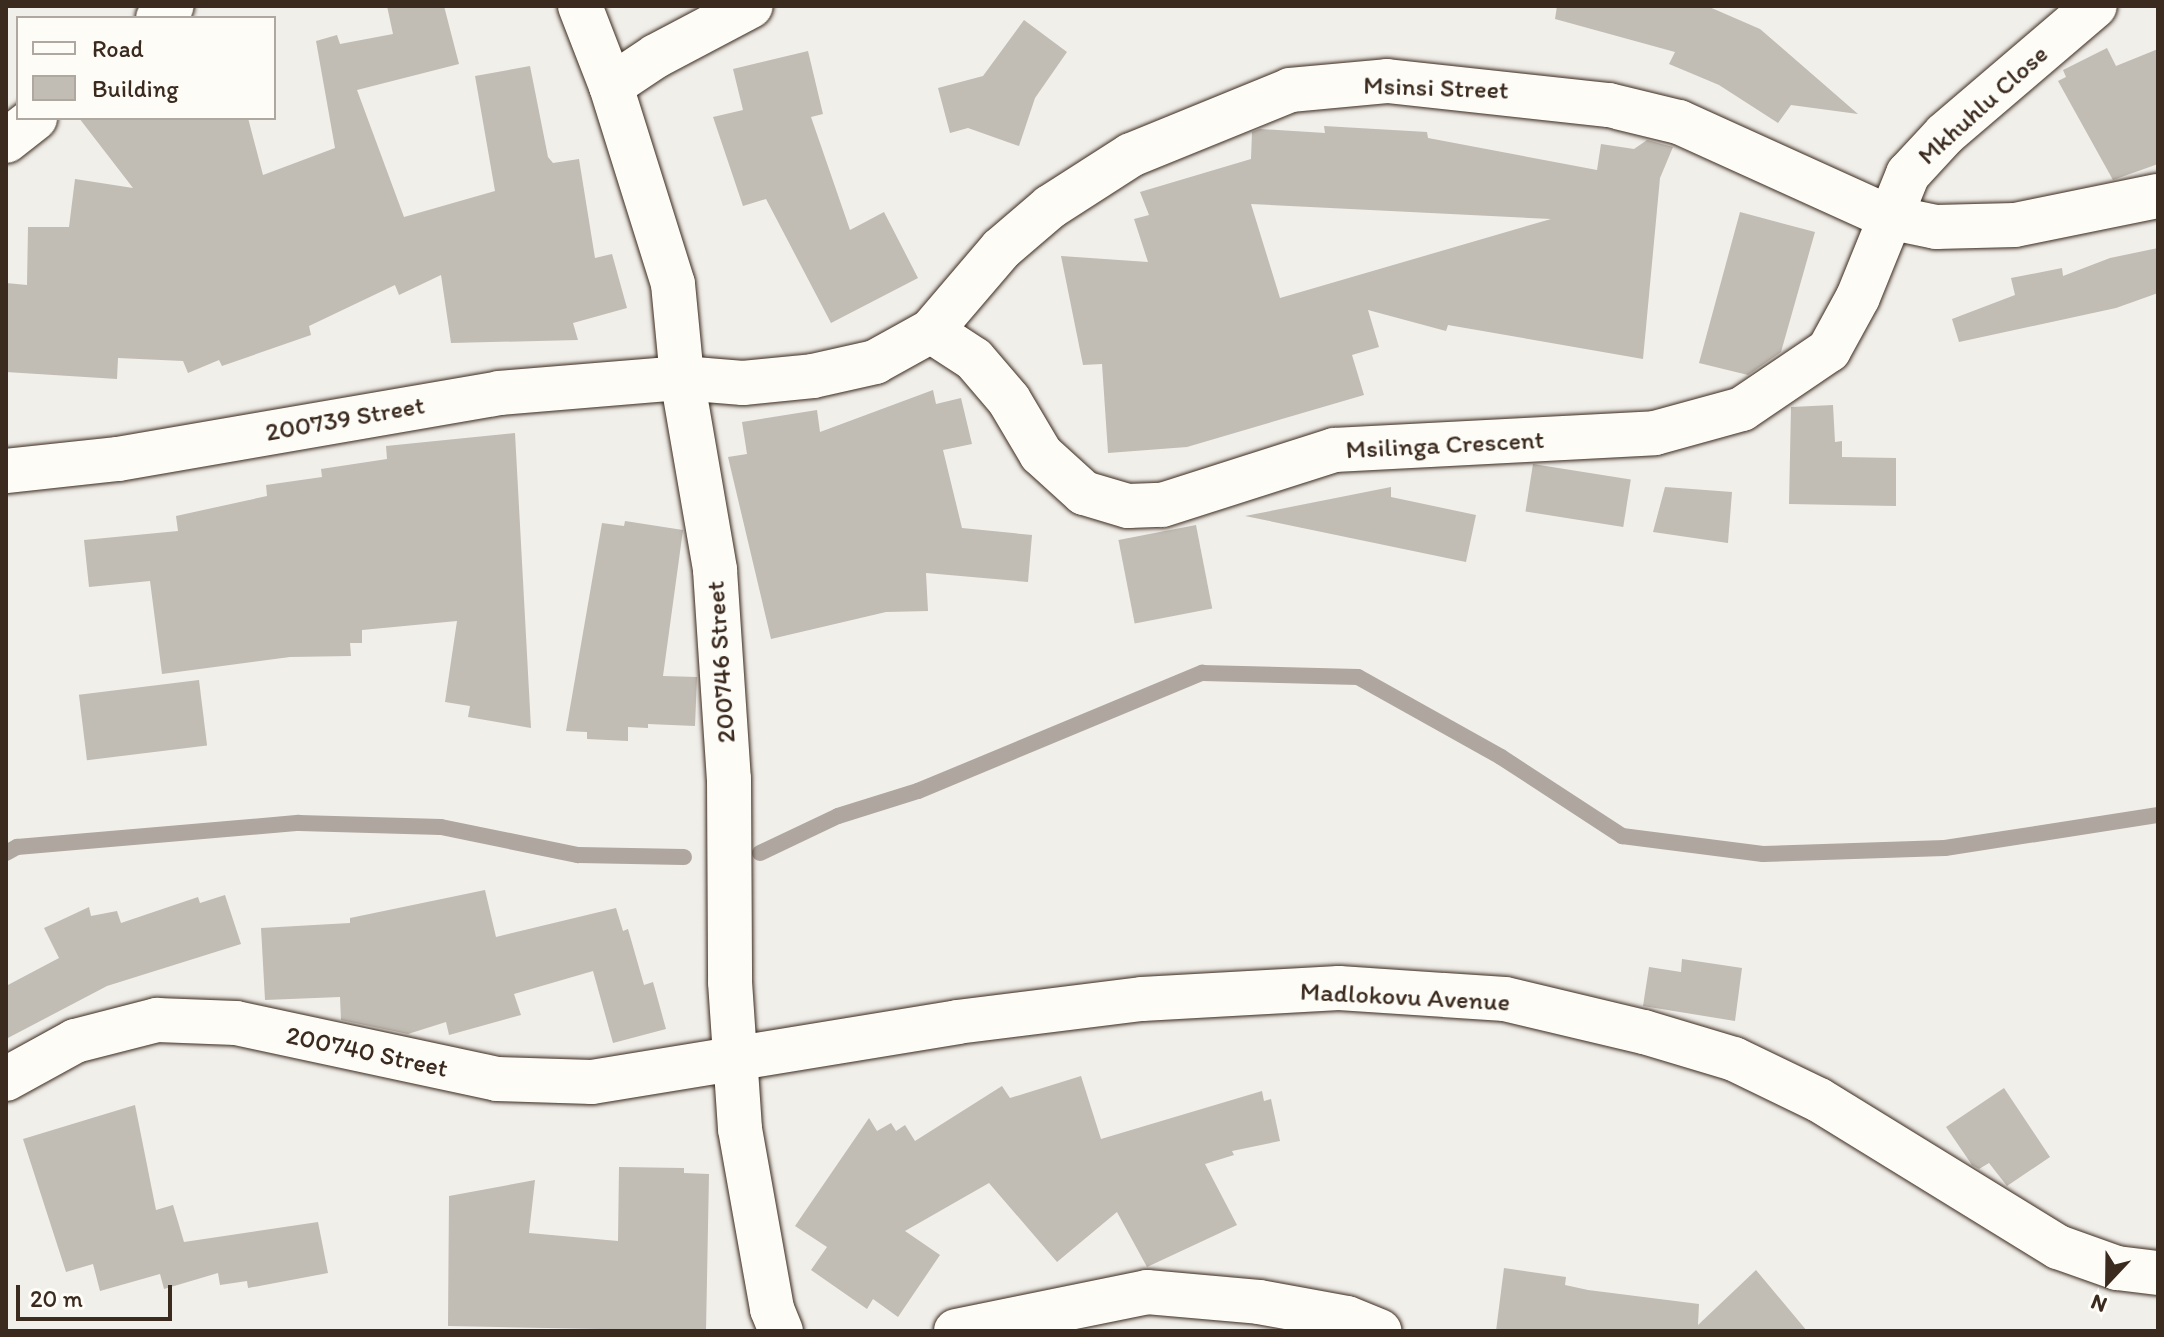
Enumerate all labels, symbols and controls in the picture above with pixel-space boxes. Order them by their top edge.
legend [16,16,276,120]
text: Road [92,34,144,63]
street label: Mkhuhlu Close [1912,39,2054,171]
street label: Msinsi Street [1363,70,1509,106]
text: Building [92,74,179,103]
street label: 200739 Street [263,390,427,448]
street label: Msilinga Crescent [1344,424,1546,466]
street label: 200746 Street [700,580,742,744]
street label: Madlokovu Avenue [1300,976,1510,1018]
street label: 200740 Street [283,1020,451,1084]
north arrow [2068,1241,2148,1321]
scale bar [20,1269,176,1319]
text: 20 m [30,1284,83,1313]
text: N [2087,1288,2111,1319]

